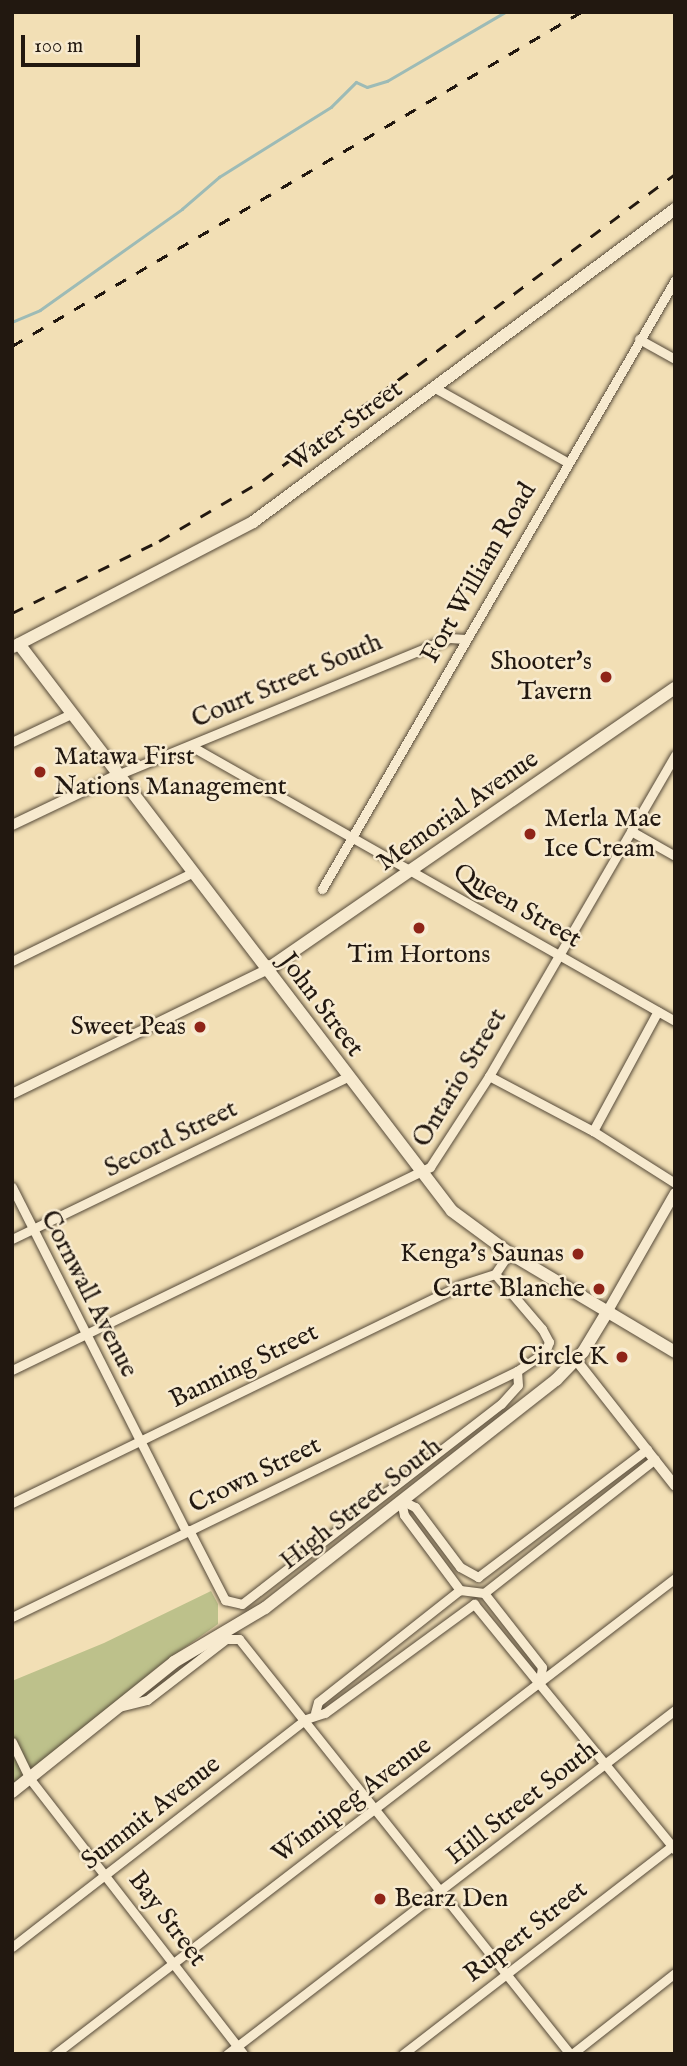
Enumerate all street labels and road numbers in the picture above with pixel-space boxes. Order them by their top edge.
street label: Water Street [281,374,409,478]
street label: Fort William Road [415,477,543,669]
street label: Court Street South [187,627,387,735]
street label: Memorial Avenue [371,744,545,878]
street label: Queen Street [447,857,587,955]
street label: John Street [272,947,370,1063]
street label: Ontario Street [406,1003,514,1153]
street label: Secord Street [99,1093,243,1185]
street label: Cornwall Avenue [33,1205,145,1383]
street label: Banning Street [165,1317,323,1415]
street label: Crown Street [184,1430,326,1520]
street label: High Street South [274,1431,448,1577]
street label: Winnipeg Avenue [266,1730,438,1870]
street label: Hill Street South [440,1734,604,1872]
street label: Summit Avenue [75,1749,227,1877]
street label: Bay Street [121,1865,213,1973]
street label: Rupert Street [458,1874,594,1990]

